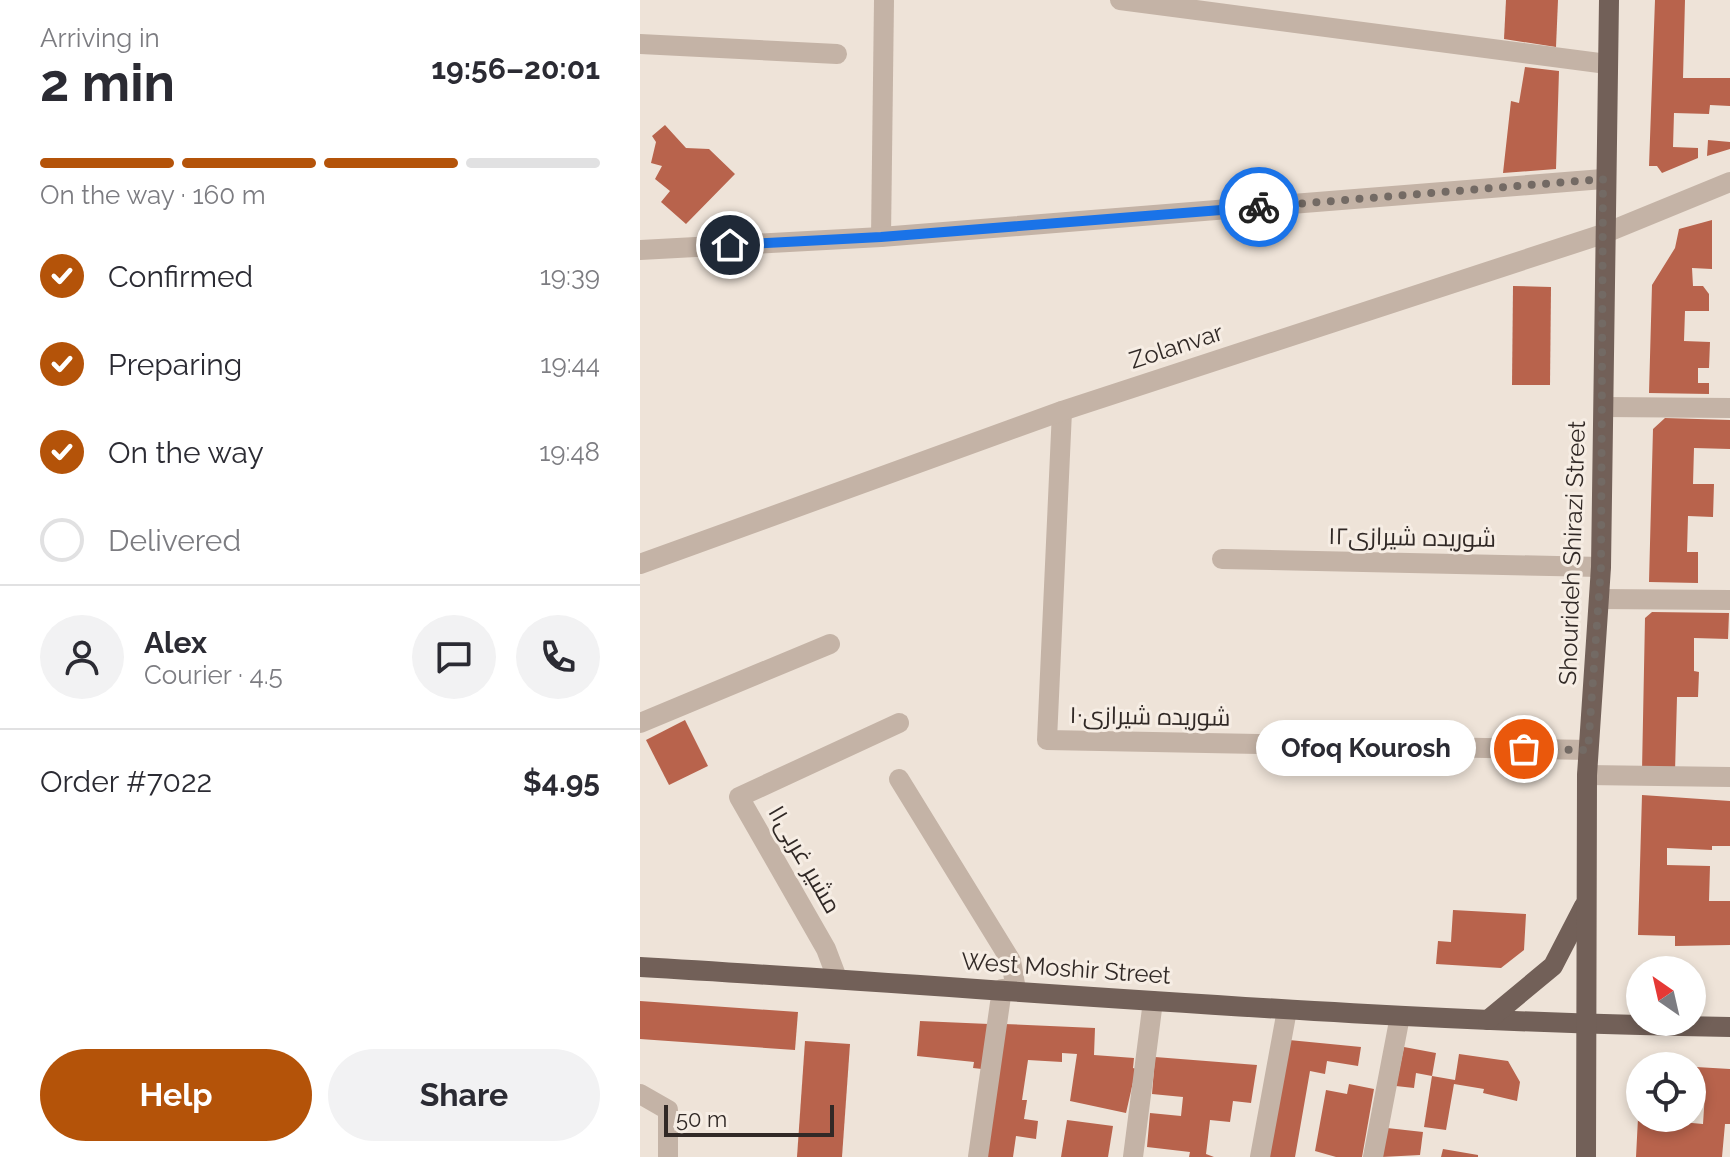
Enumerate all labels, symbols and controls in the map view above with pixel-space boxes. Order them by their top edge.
text: Arriving in [40,23,160,53]
text: 19:56–20:01 [431,51,600,86]
text: 2 min [40,52,175,113]
courier [1219,167,1299,247]
text: On the way · 160 m [40,180,266,210]
icon: bike [1237,185,1281,229]
pin [696,211,764,279]
icon: home [708,223,752,267]
icon: check [40,254,84,298]
text: Confirmed [108,259,253,294]
text: 19:39 [540,261,600,291]
street label: Zolanvar [1126,317,1227,375]
icon: check [40,342,84,386]
text: Preparing [108,347,242,382]
text: 19:44 [540,349,600,379]
street label: Shourideh Shirazi Street [1553,420,1591,686]
icon: check [40,430,84,474]
text: On the way [108,435,264,470]
text: 19:48 [539,437,600,467]
street label: شوریده شیرازی۱۲ [1328,521,1496,553]
text: Delivered [108,523,241,558]
button: person [40,615,124,699]
button: chat [412,615,496,699]
button: phone [516,615,600,699]
text: Alex [144,625,207,660]
text: Courier · 4.5 [144,660,283,690]
street label: ۱۰شوریده شیرازی [1069,700,1231,732]
pin [1490,715,1558,783]
callout: Ofoq Kourosh [1256,721,1476,777]
icon: bag [1502,727,1546,771]
text: Ofoq Kourosh [1281,733,1451,763]
text: Order #7022 [40,764,212,799]
text: $4.95 [523,764,600,799]
street label: مشیر غربی۱۱ [762,800,848,918]
street label: West Moshir Street [960,946,1172,990]
north arrow [1626,956,1706,1036]
map controls [1626,956,1706,1132]
button: Help [40,1049,312,1141]
button: Share [328,1049,600,1141]
button: locate [1626,1052,1706,1132]
scale bar [664,1101,834,1137]
text: 50 m [676,1106,727,1132]

